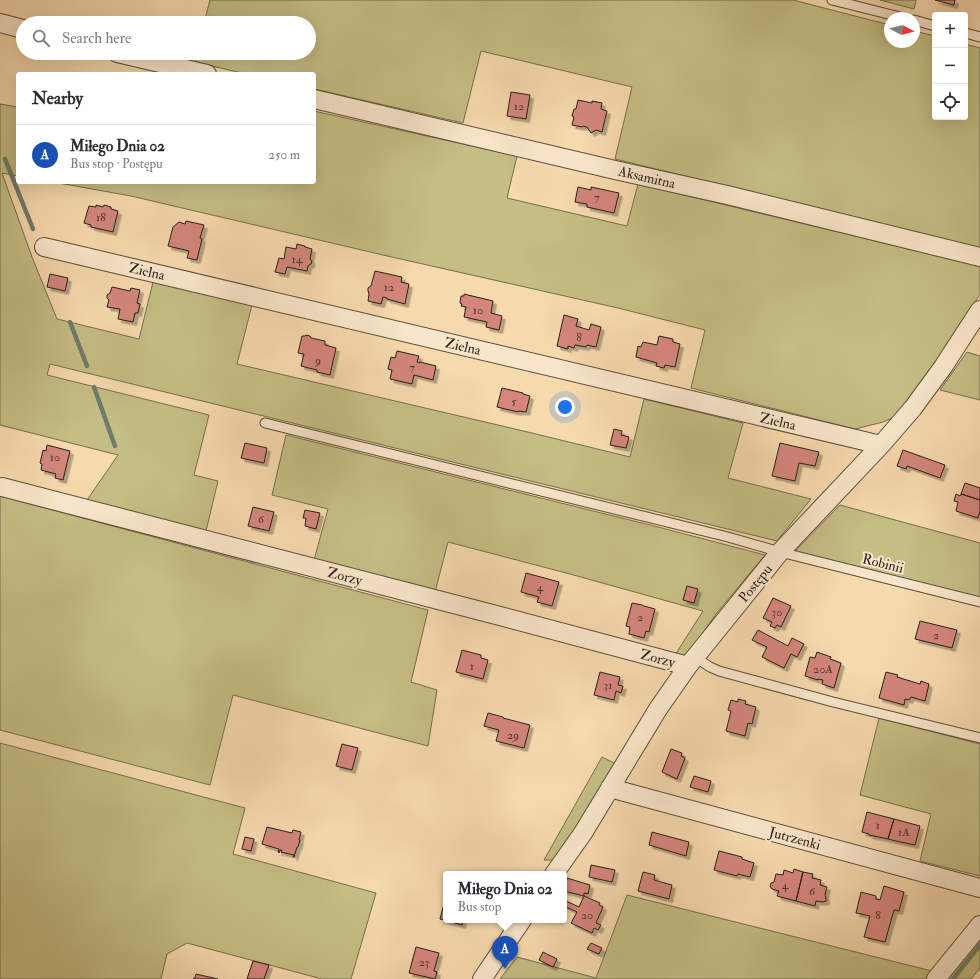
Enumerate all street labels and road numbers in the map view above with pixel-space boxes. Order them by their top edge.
street label: Aksamitna [616,162,677,192]
street label: Zielna [127,259,167,284]
street label: Zielna [443,334,483,359]
street label: Zielna [758,409,798,434]
street label: Robinii [861,550,905,577]
street label: Postępu [735,561,777,606]
street label: Zorzy [325,564,365,590]
street label: Zorzy [638,646,678,672]
street label: Jutrzenki [766,823,823,854]

